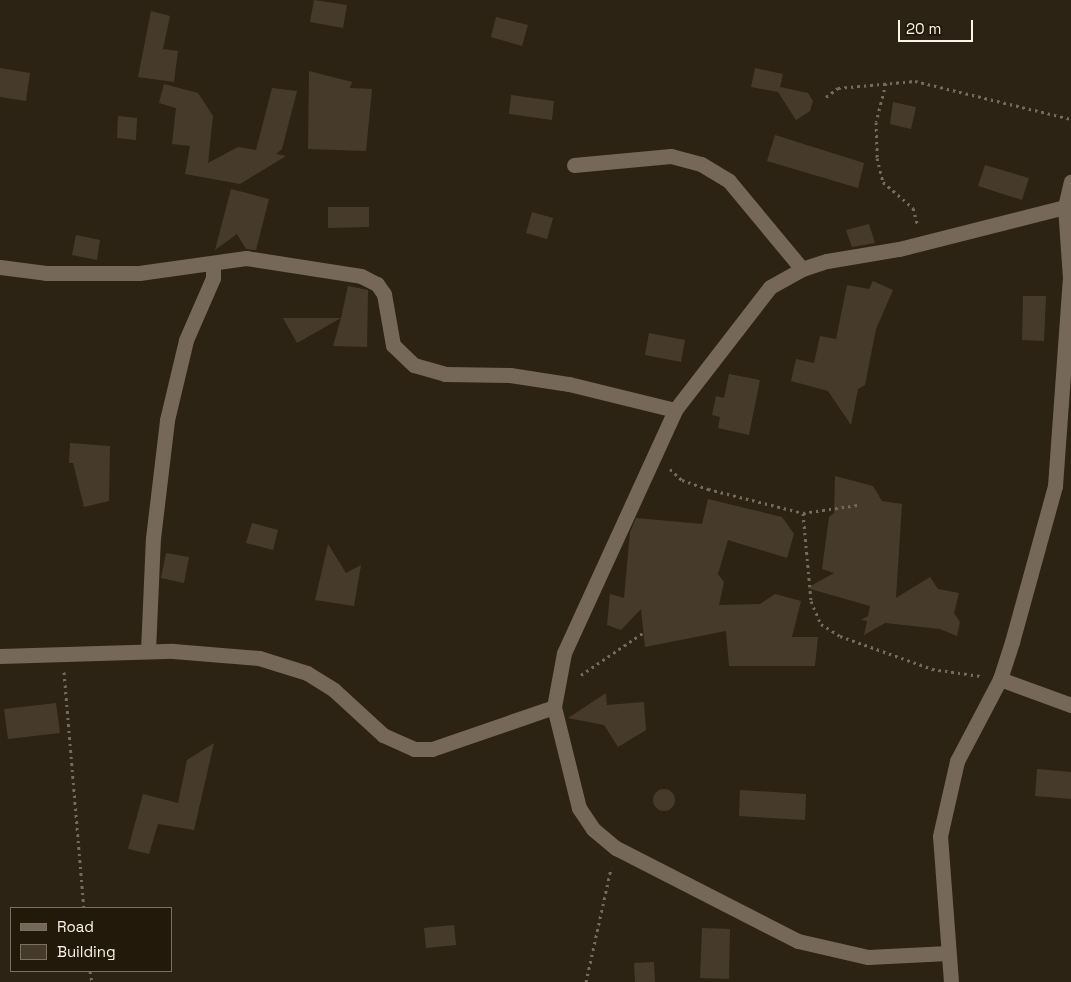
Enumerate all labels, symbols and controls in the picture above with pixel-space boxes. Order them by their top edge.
scale bar [901,10,976,42]
text: 20 m [906,19,941,38]
legend [10,907,172,972]
text: Road [57,917,94,936]
text: Building [57,942,116,961]

